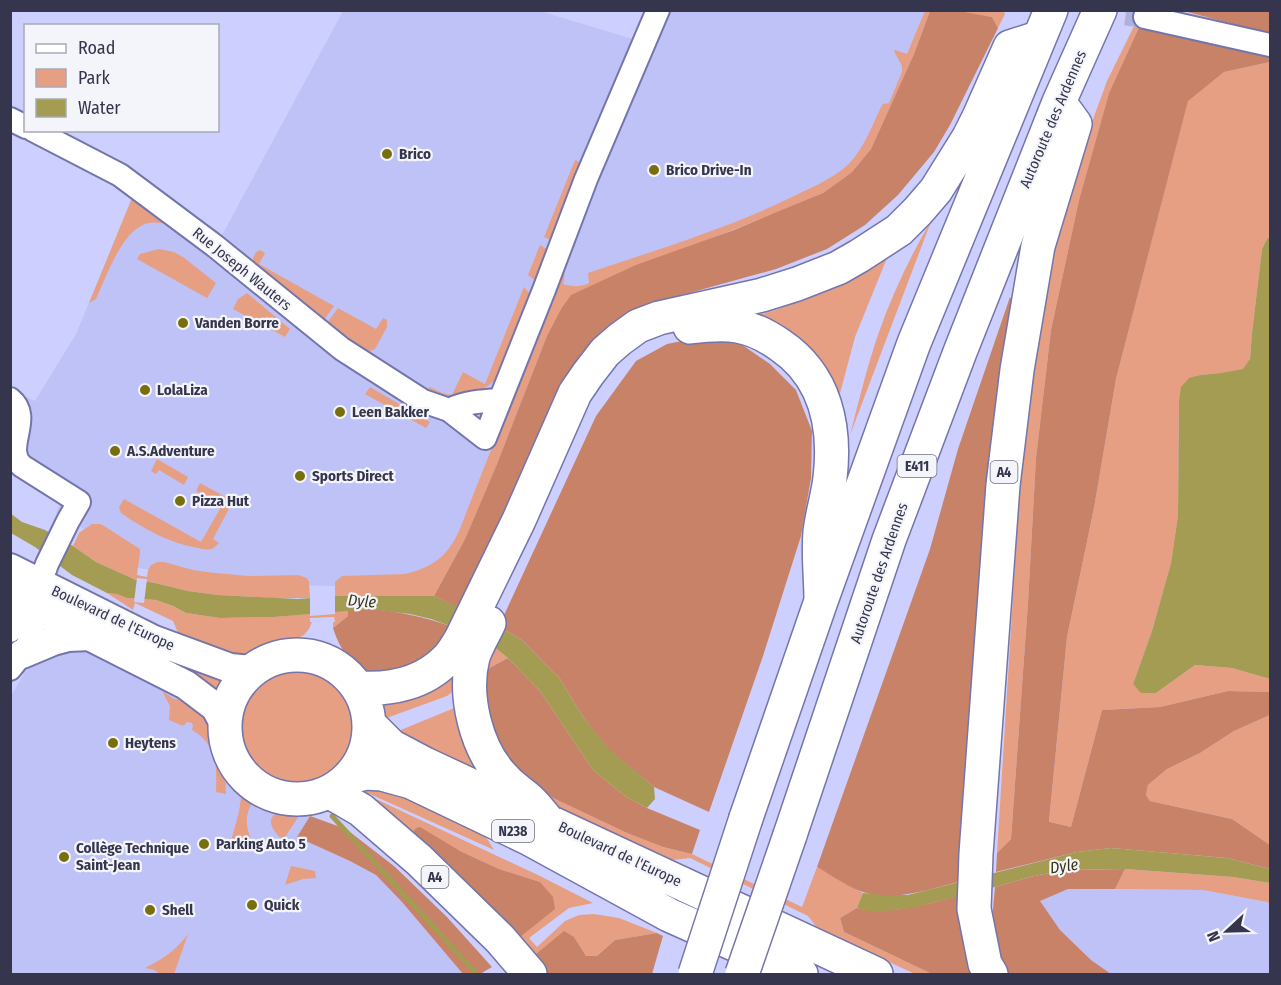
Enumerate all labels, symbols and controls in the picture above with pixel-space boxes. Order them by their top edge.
legend [24,24,219,132]
text: Road [78,37,115,59]
street label: Autoroute des Ardennes [1016,48,1090,190]
text: Park [78,67,111,89]
text: Water [78,97,121,119]
place label: Brico [399,145,431,163]
marker: Brico [380,147,394,161]
place label: Brico Drive-In [666,161,752,179]
marker: Brico Drive-In [647,163,661,177]
street label: Rue Joseph Wauters [189,224,295,314]
place label: Vanden Borre [194,314,279,332]
marker: Vanden Borre [176,316,190,330]
place label: LolaLiza [157,381,208,399]
marker: LolaLiza [138,383,152,397]
place label: Leen Bakker [352,403,429,421]
marker: Leen Bakker [333,405,347,419]
place label: A.S.Adventure [126,442,215,460]
marker: A.S.Adventure [108,444,122,458]
road number: E411 [898,455,936,477]
road number: A4 [990,461,1018,483]
place label: Sports Direct [312,467,394,485]
marker: Sports Direct [293,469,307,483]
place label: Pizza Hut [192,492,250,510]
marker: Pizza Hut [173,494,187,508]
street label: Autoroute des Ardennes [846,500,912,646]
street label: Boulevard de l'Europe [49,582,177,654]
water label: Dyle [347,590,377,612]
place label: Heytens [125,734,176,752]
marker: Heytens [106,736,120,750]
street label: Boulevard de l'Europe [556,818,684,890]
road number: N238 [492,820,534,842]
place label: Parking Auto 5 [216,835,306,853]
marker: Parking Auto 5 [197,837,211,851]
place label: Collège Technique Saint-Jean [76,839,189,874]
marker: Collège Technique Saint-Jean [57,850,71,864]
water label: Dyle [1049,855,1080,877]
road number: A4 [422,866,448,888]
place label: Quick [264,896,300,914]
marker: Quick [245,898,259,912]
place label: Shell [162,901,194,919]
north arrow [1197,901,1257,961]
marker: Shell [143,903,157,917]
text: N [1203,928,1224,944]

